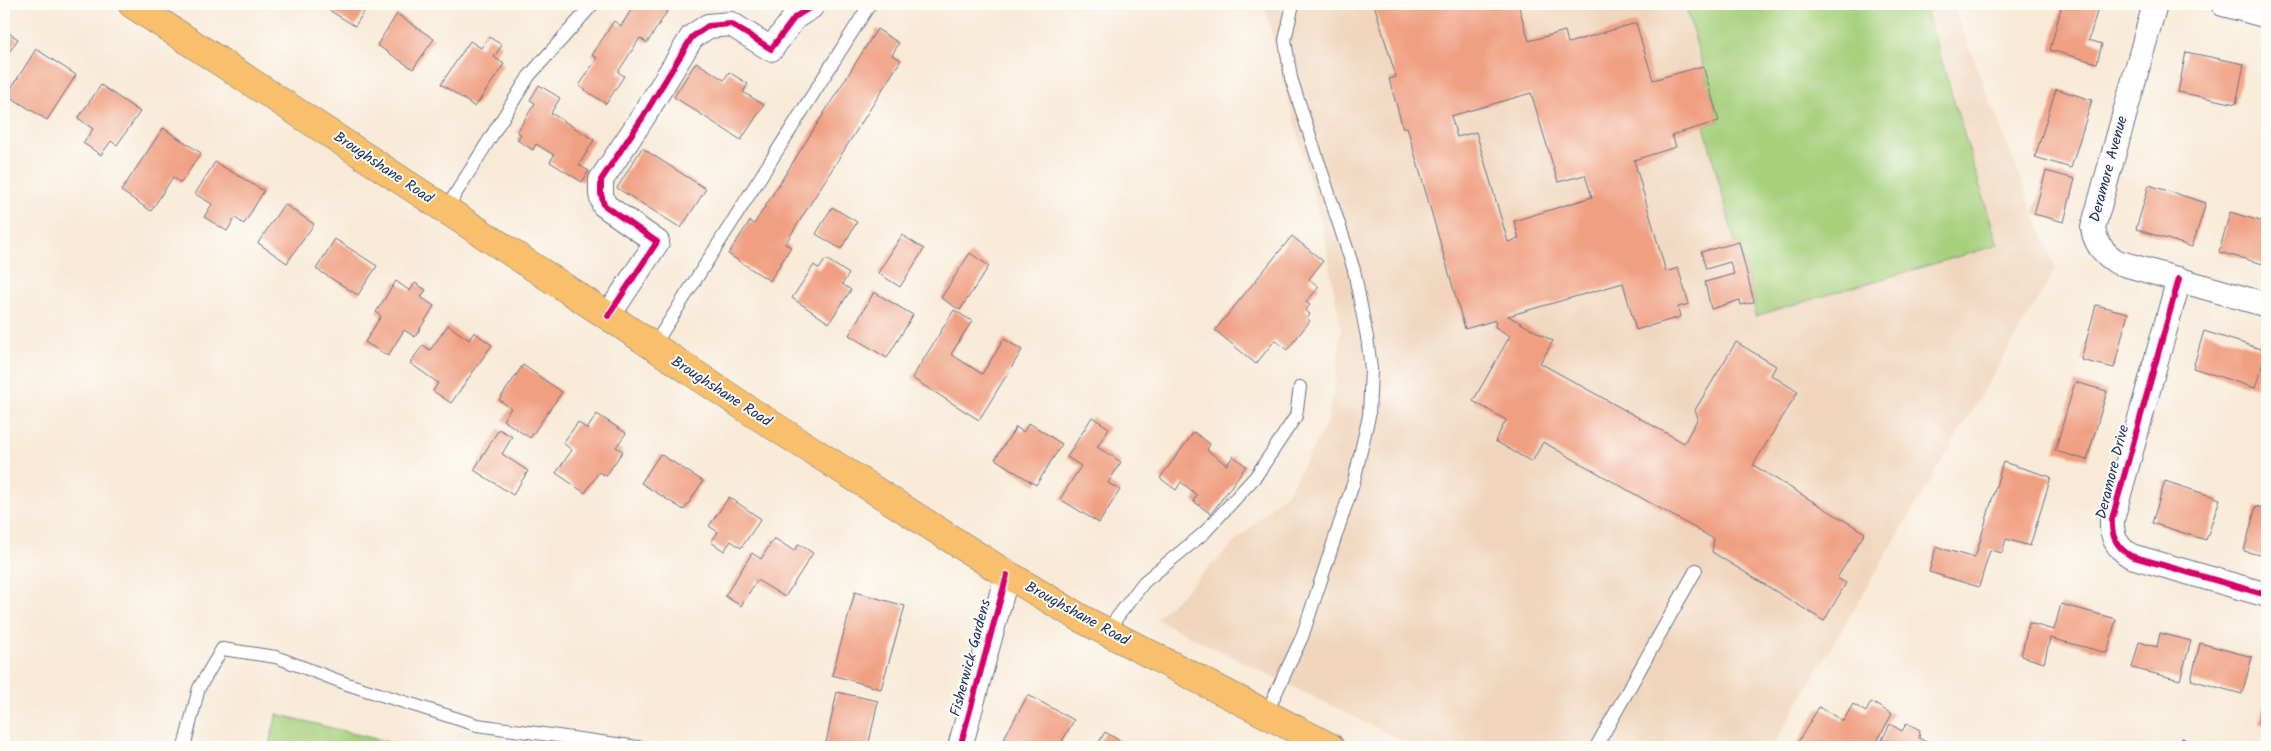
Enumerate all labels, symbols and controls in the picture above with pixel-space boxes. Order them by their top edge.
street label: Deramore Avenue [2083,113,2135,225]
street label: Broughshane Road [328,126,438,211]
street label: Broughshane Road [666,350,777,434]
street label: Deramore Drive [2090,422,2136,522]
street label: Broughshane Road [1020,575,1134,653]
street label: Fisherwick Gardens [944,596,998,719]

